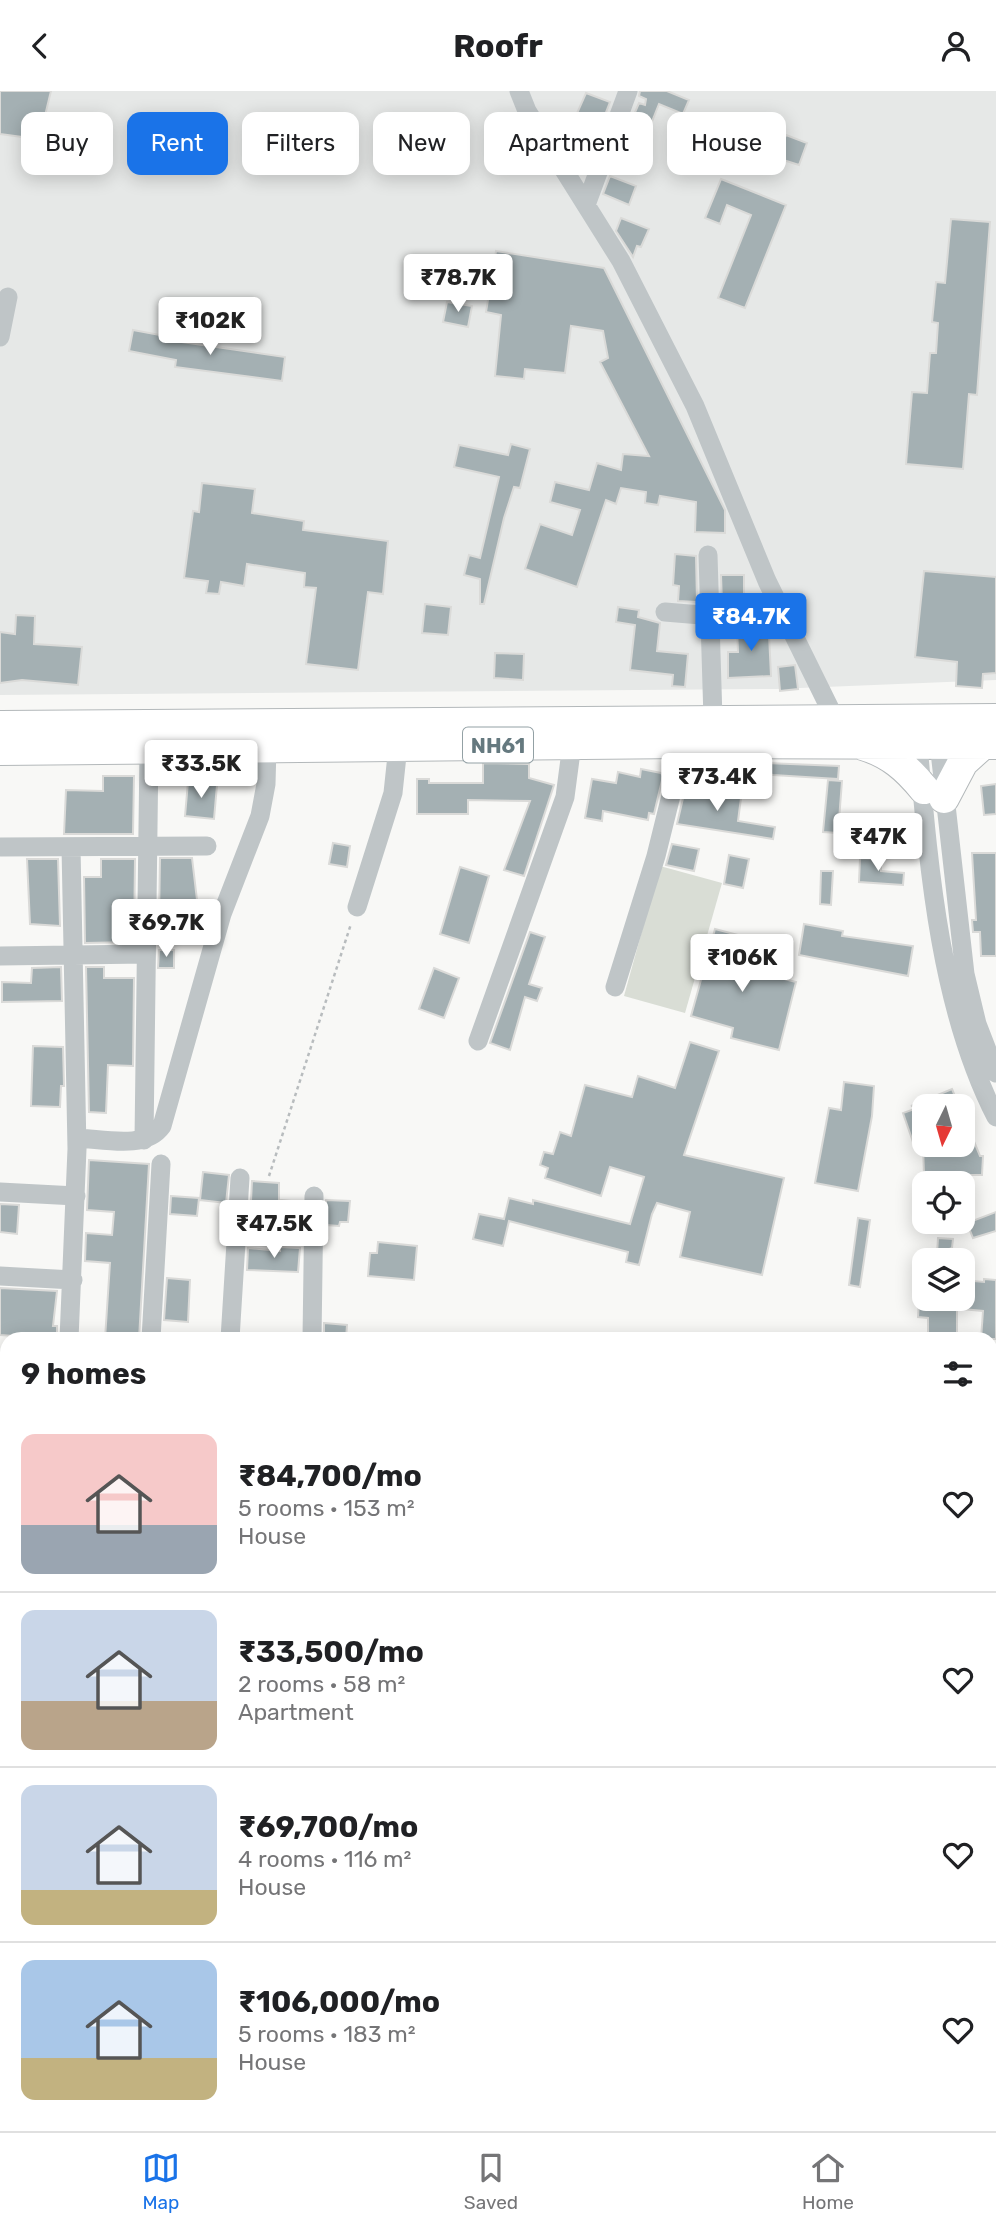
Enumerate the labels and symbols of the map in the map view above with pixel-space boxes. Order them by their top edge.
pin: ₹78.7K [401,255,515,314]
pin: ₹102K [161,297,259,357]
pin: ₹84.7K [694,594,808,653]
road number: NH61 [463,727,533,763]
pin: ₹33.5K [144,741,258,800]
pin: ₹73.4K [660,753,774,813]
pin: ₹47K [837,813,919,873]
pin: ₹69.7K [109,899,223,959]
pin: ₹106K [693,935,791,994]
north arrow [912,1094,975,1157]
pin: ₹47.5K [217,1201,331,1260]

